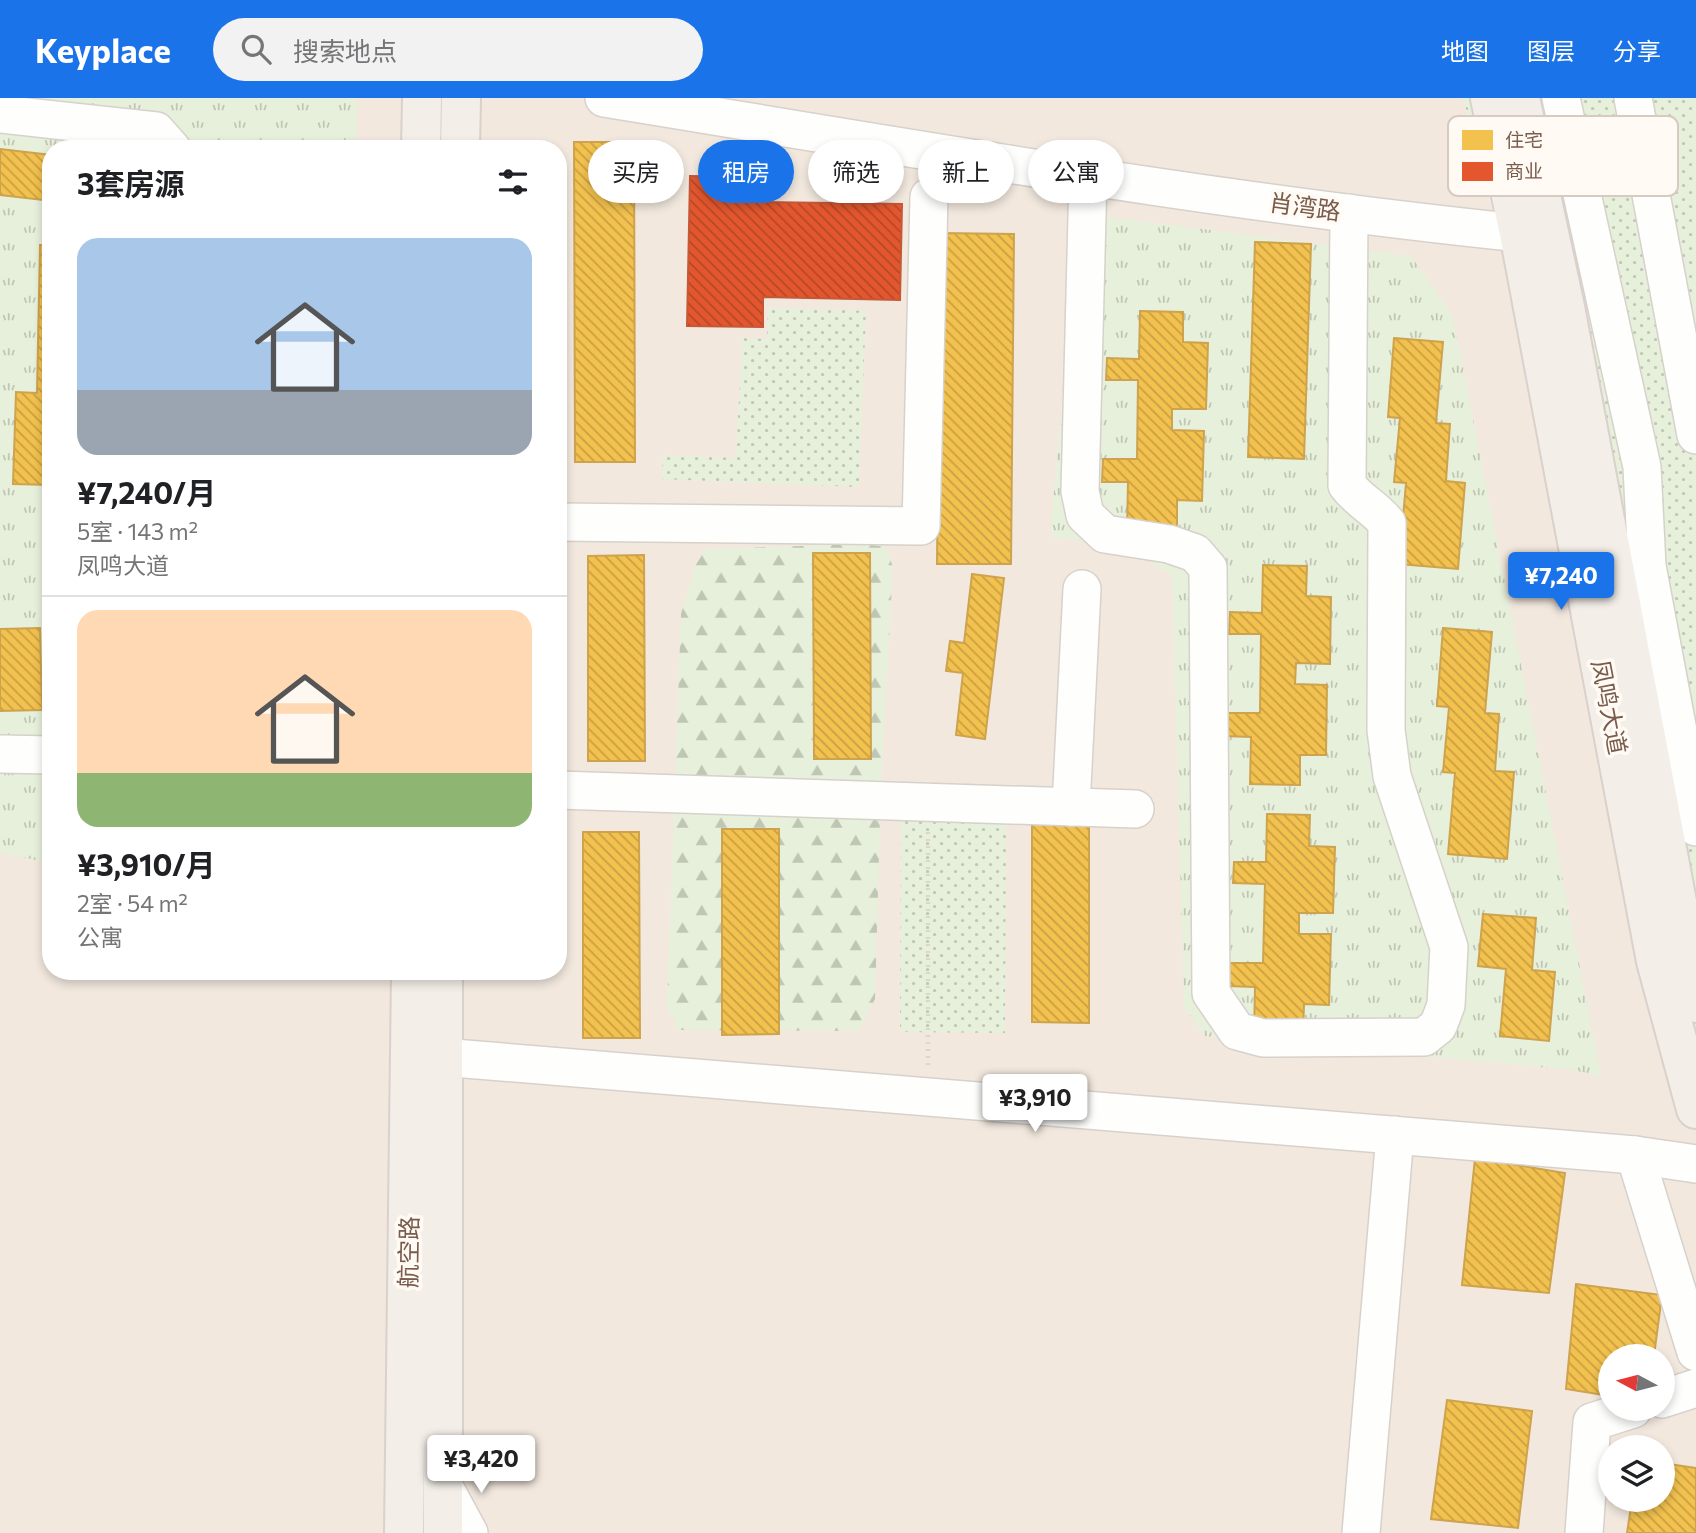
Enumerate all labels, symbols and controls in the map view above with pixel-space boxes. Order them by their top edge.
search box [213,18,703,81]
text: Keyplace [35,29,171,70]
icon: search [237,30,275,68]
text: 搜索地点 [293,35,397,66]
text: 地图 [1441,36,1489,65]
text: 图层 [1527,36,1575,65]
text: 分享 [1613,36,1661,65]
legend [1448,116,1678,196]
text: 住宅 [1505,128,1543,151]
chip: 买房 [588,140,684,203]
chip: 租房 [698,140,794,203]
chip: 筛选 [808,140,904,203]
chip: 新上 [918,140,1014,203]
chip: 公寓 [1028,140,1124,203]
text: 商业 [1505,159,1543,182]
icon: filters [494,163,532,201]
text: 3套房源 [77,164,184,201]
street label: 肖湾路 [1267,187,1343,225]
icon: home [242,284,368,410]
text: ¥7,240/月 [77,473,216,510]
text: 5室 · 143 m² [77,517,198,545]
text: 凤鸣大道 [77,551,169,579]
pin: ¥7,240 [1504,552,1618,612]
text: ¥7,240 [1524,561,1598,589]
icon: home [242,656,368,782]
street label: 凤鸣大道 [1587,657,1633,757]
text: ¥3,910/月 [77,845,216,882]
text: 2室 · 54 m² [77,889,188,917]
text: 公寓 [77,923,123,951]
pin: ¥3,910 [978,1074,1092,1134]
text: ¥3,910 [998,1083,1072,1111]
street label: 航空路 [393,1216,423,1288]
north arrow [1598,1344,1675,1421]
map controls [1598,1344,1675,1512]
button: layers [1598,1435,1675,1512]
pin: ¥3,420 [424,1436,538,1495]
text: ¥3,420 [443,1444,519,1472]

